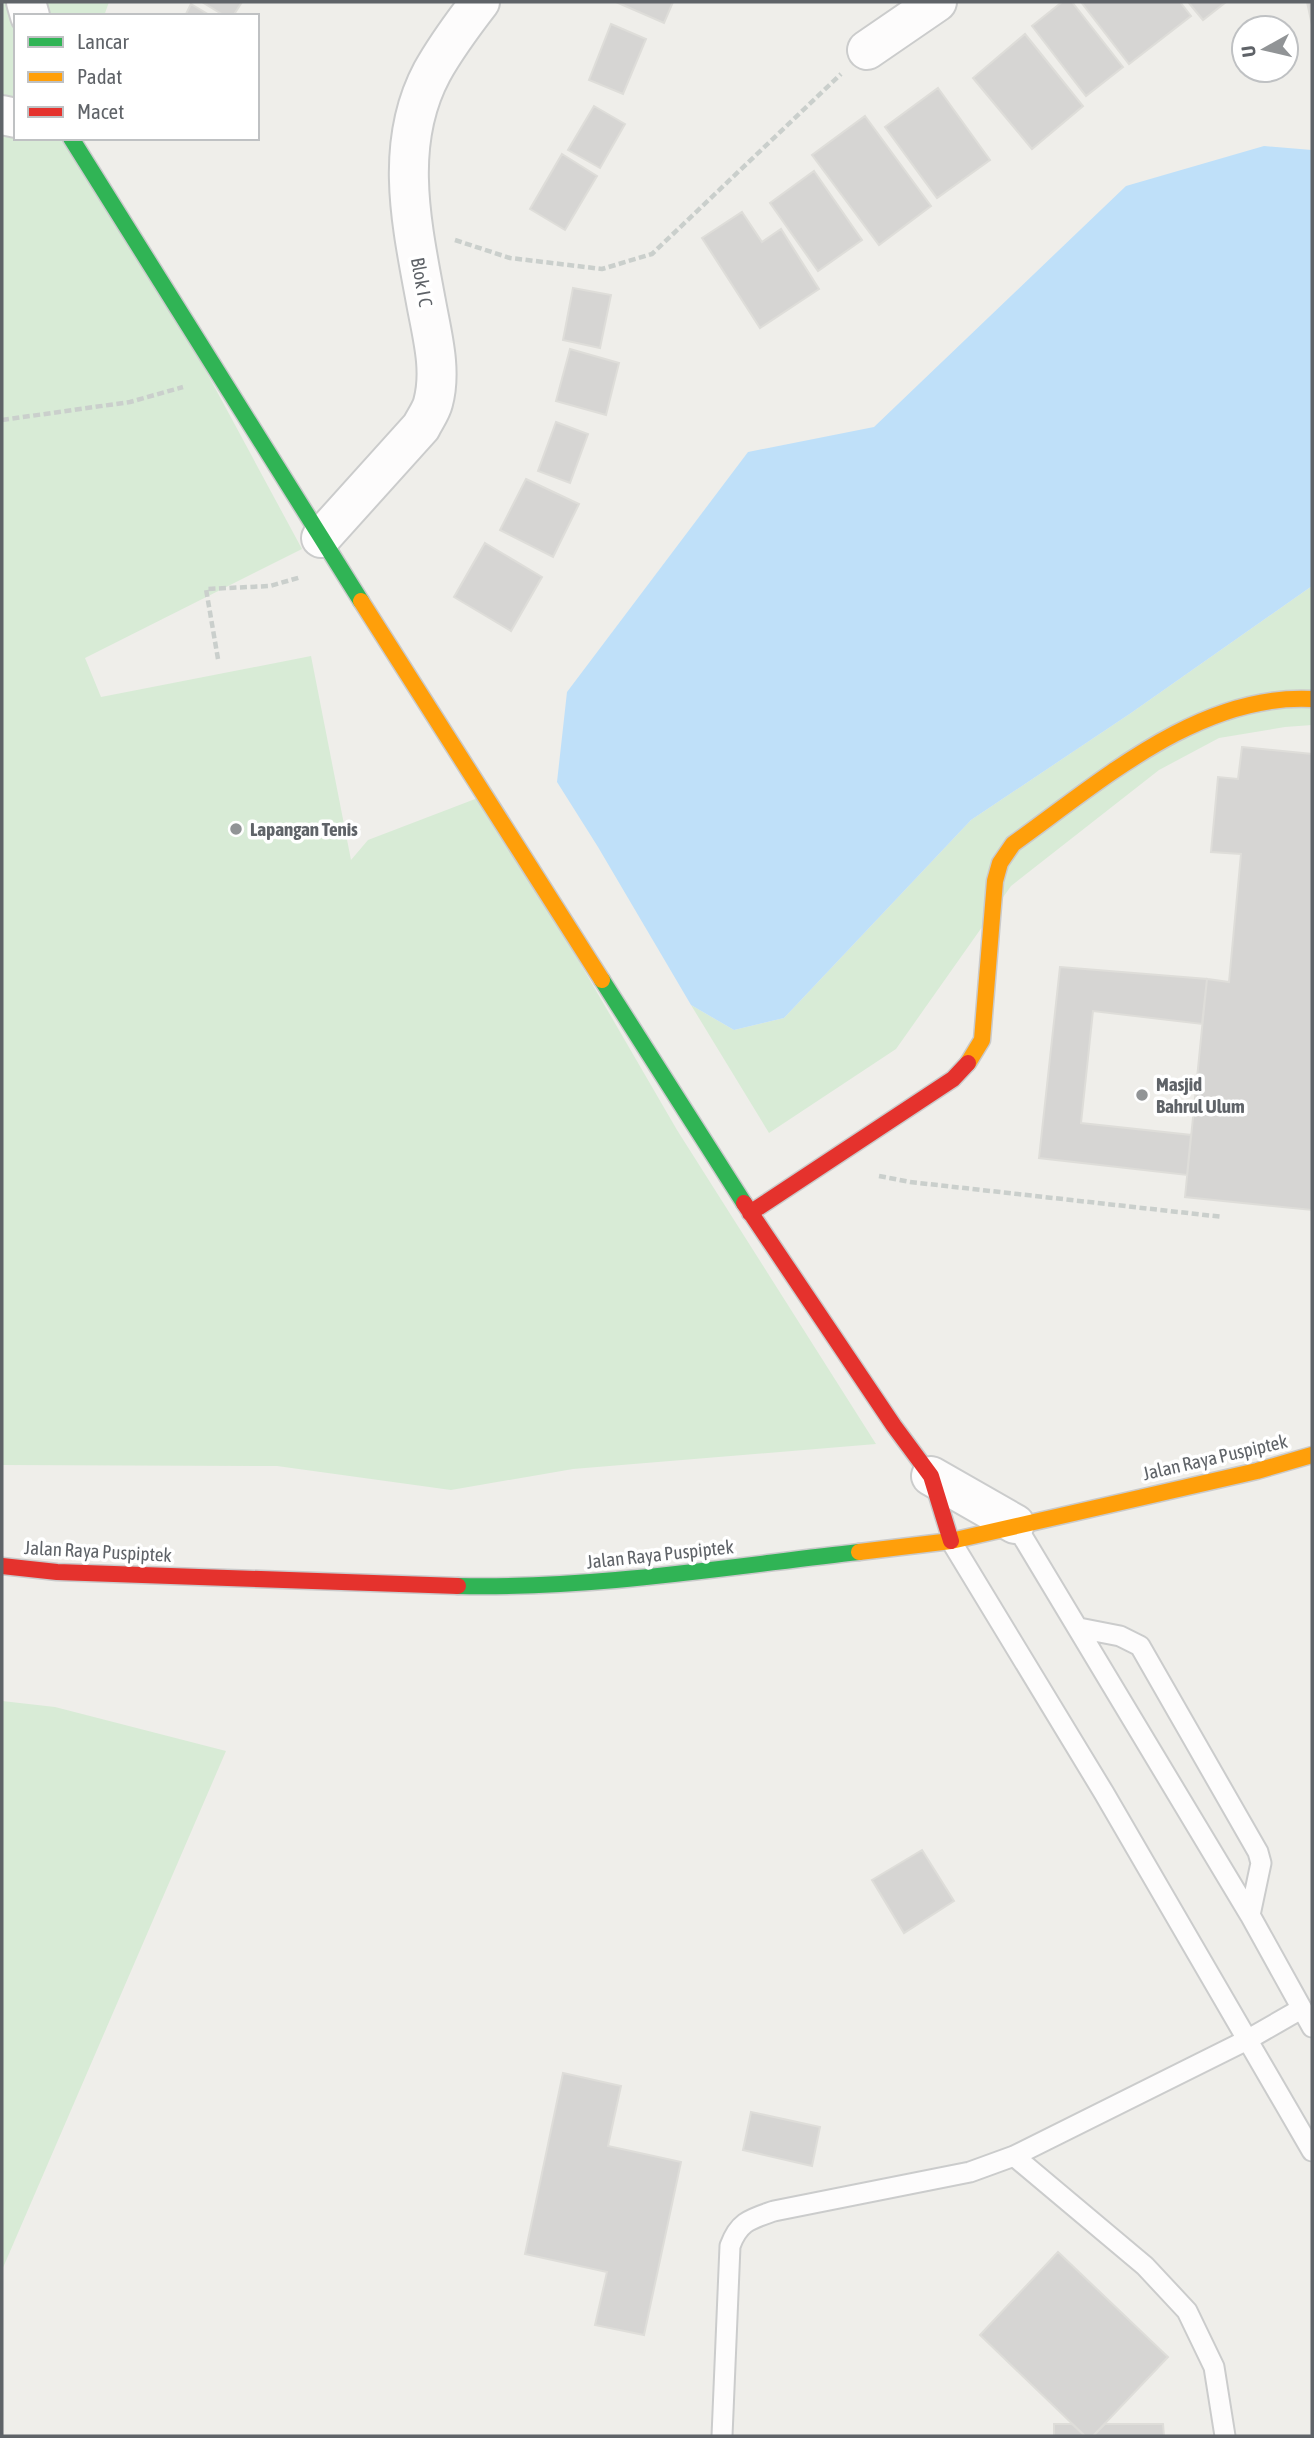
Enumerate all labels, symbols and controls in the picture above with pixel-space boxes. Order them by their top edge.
legend [14,14,259,140]
north arrow [1230,14,1300,84]
text: Lancar [77,29,130,53]
text: U [1236,44,1260,58]
text: Padat [77,64,122,88]
text: Macet [77,99,124,123]
street label: Blok I C [407,256,437,309]
place label: Lapangan Tenis [250,818,358,840]
marker: Lapangan Tenis [228,821,244,837]
place label: Masjid Bahrul Ulum [1156,1073,1245,1117]
marker: Masjid Bahrul Ulum [1134,1087,1150,1103]
street label: Jalan Raya Puspiptek [1140,1430,1290,1484]
street label: Jalan Raya Puspiptek [585,1535,735,1573]
street label: Jalan Raya Puspiptek [24,1536,173,1566]

